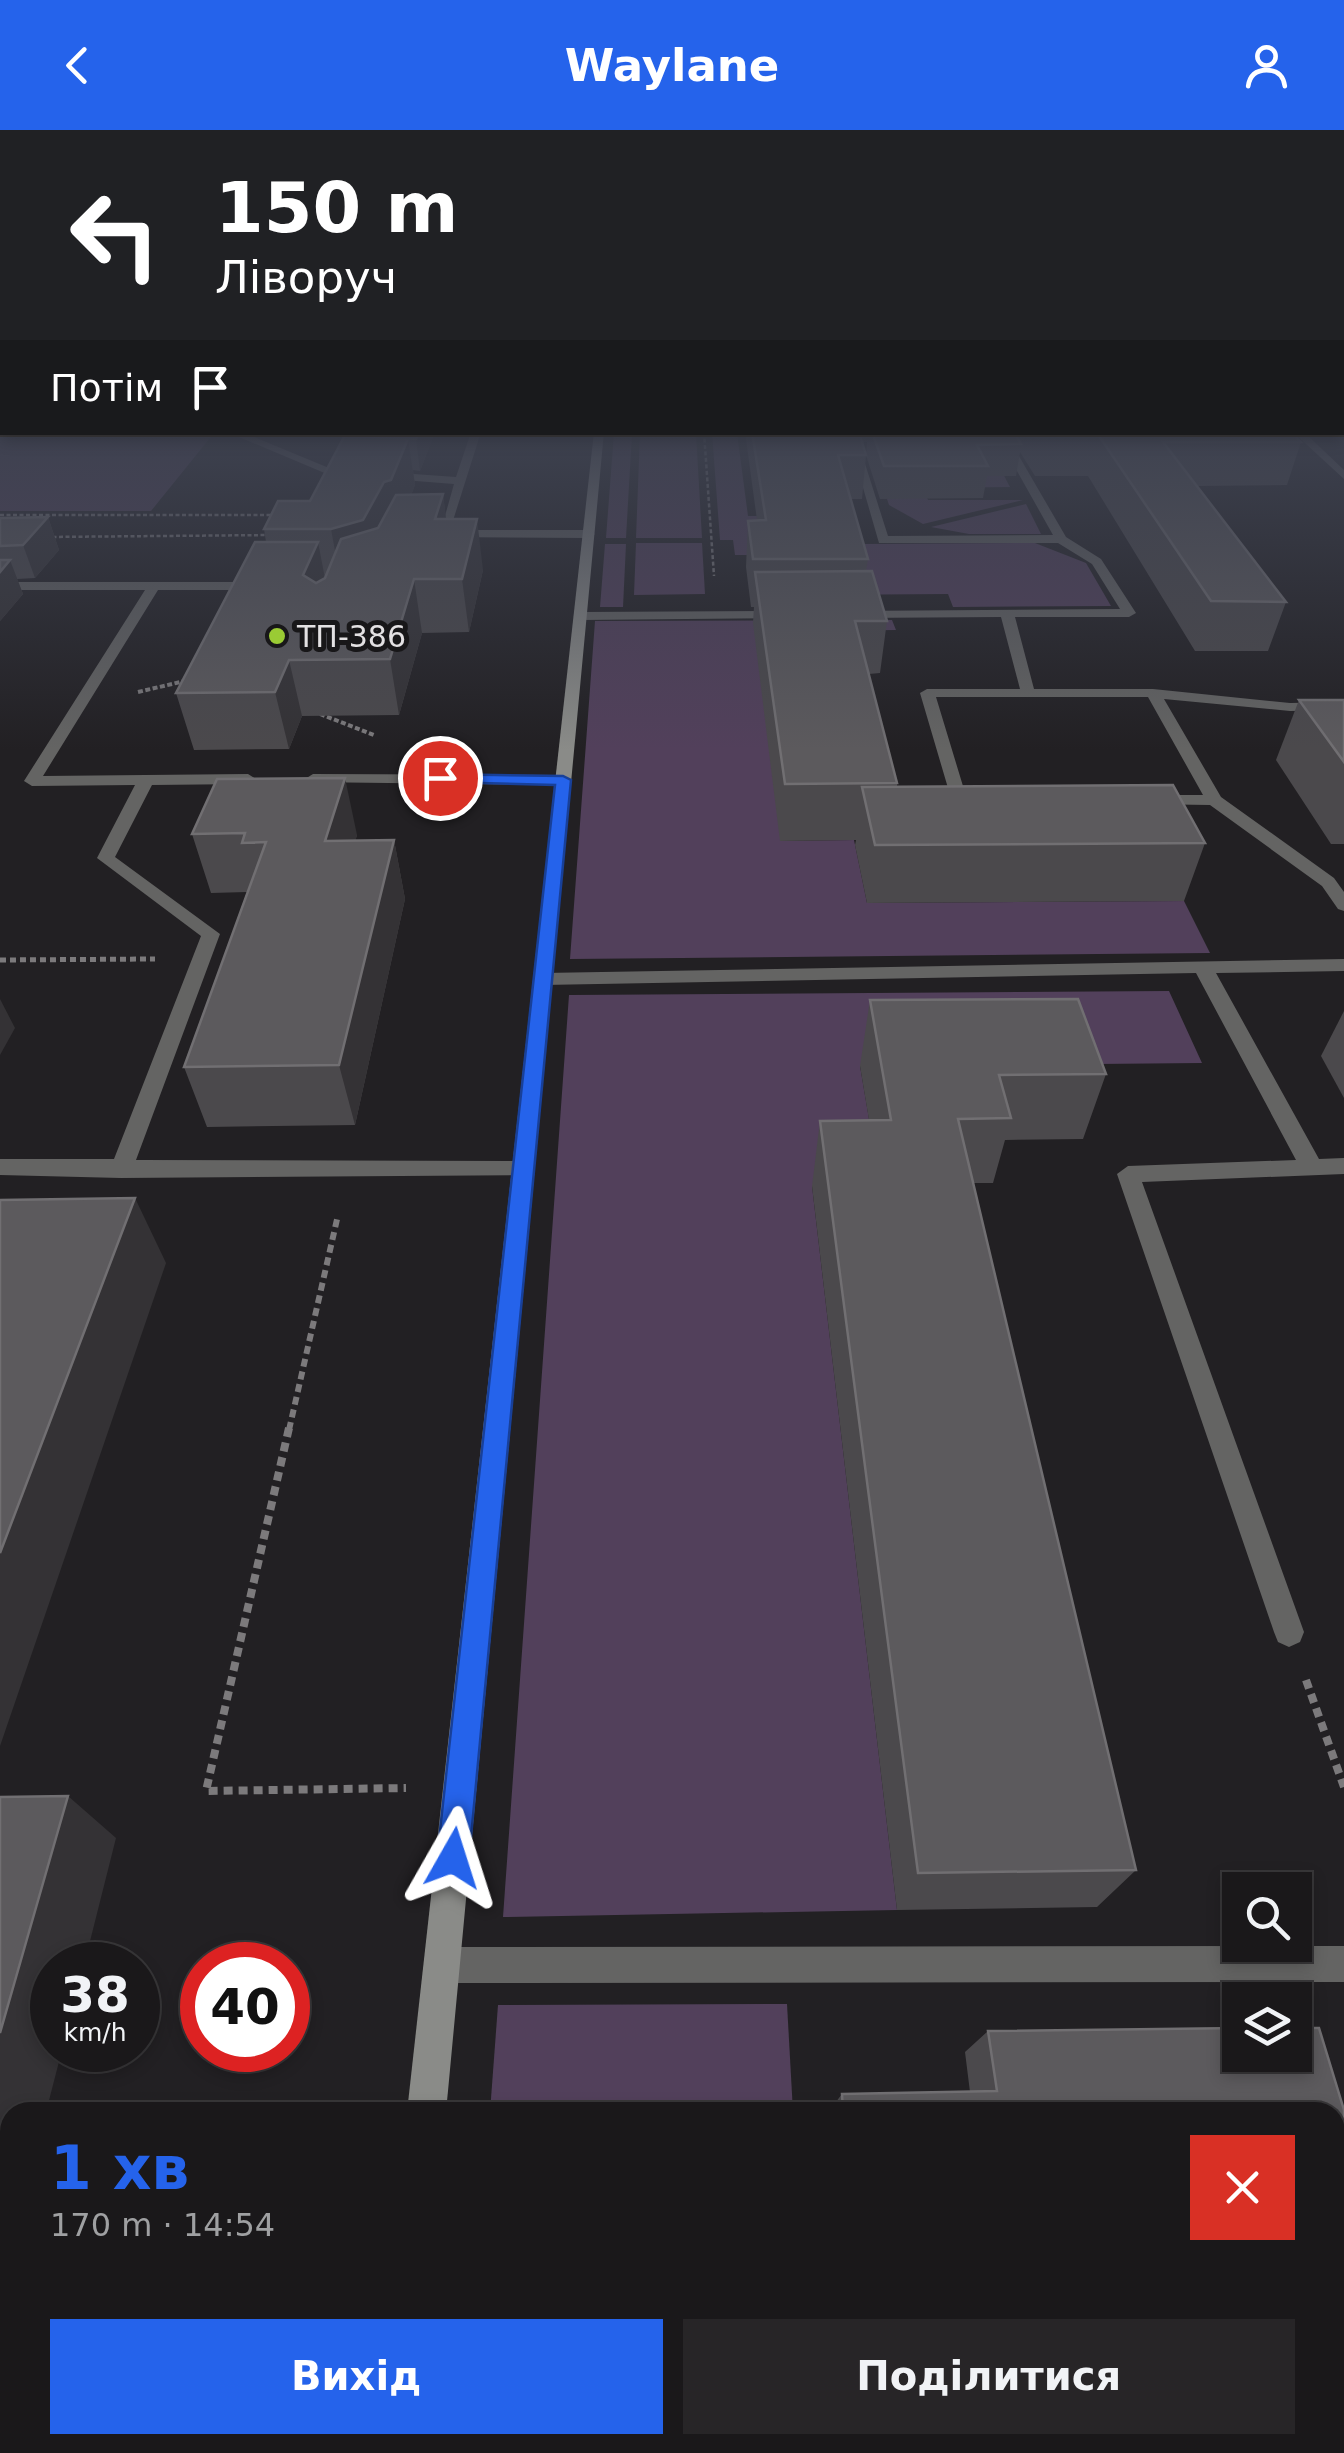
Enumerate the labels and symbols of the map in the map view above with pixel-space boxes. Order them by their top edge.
place label: ТП-386 [296,619,406,654]
marker: ТП-386 [266,625,288,647]
pin [398,736,483,821]
position arrow [401,1806,505,1910]
speed limit sign: 40 [180,1942,310,2072]

